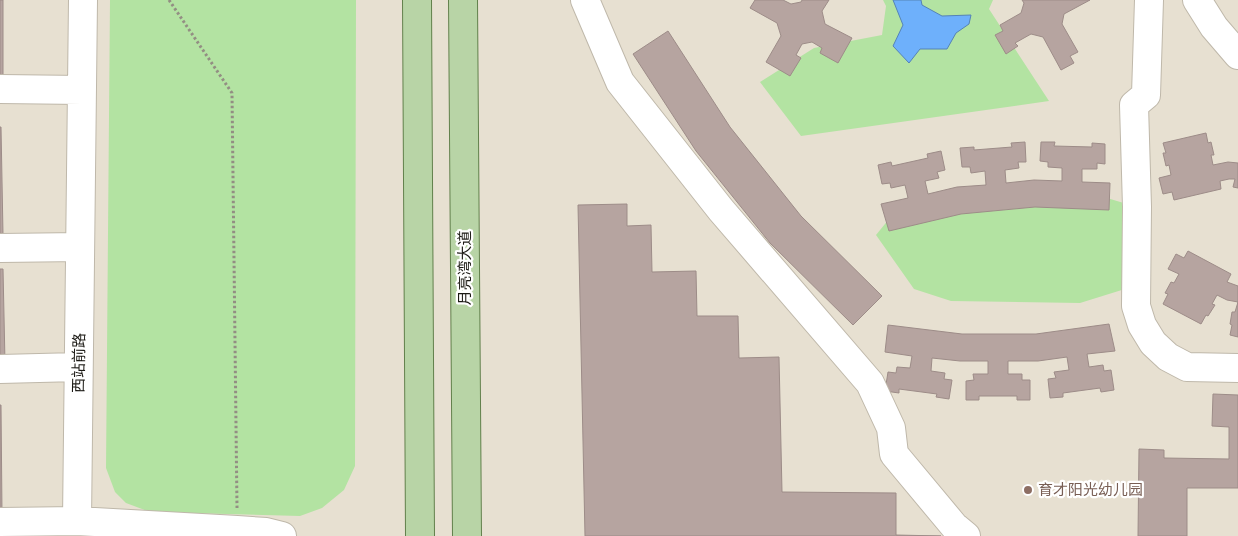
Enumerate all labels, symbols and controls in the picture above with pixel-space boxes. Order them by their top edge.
street label: 月亮湾大道 [454,230,476,306]
street label: 西站前路 [67,333,91,393]
place label: 育才阳光幼儿园 [1038,479,1143,501]
marker: 育才阳光幼儿园 [1022,484,1034,496]

